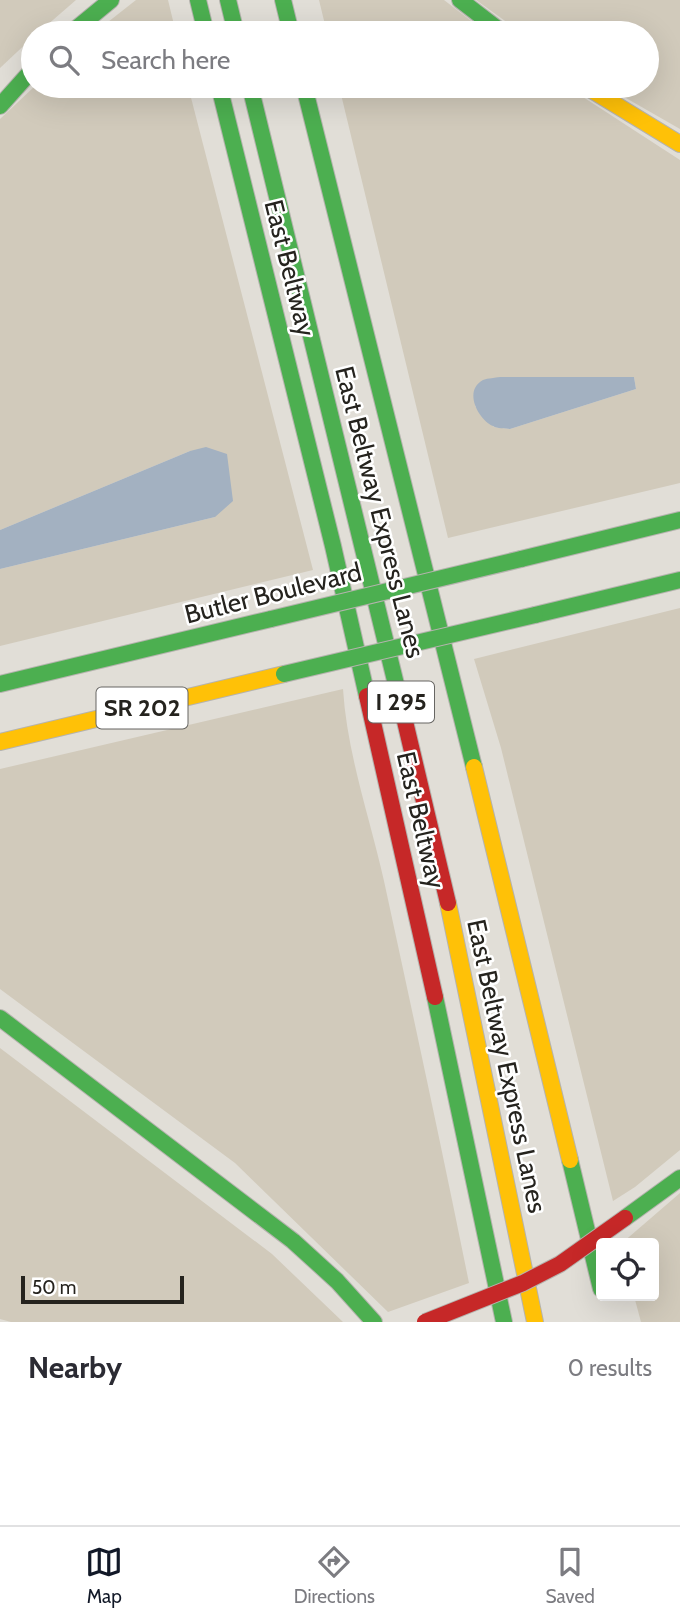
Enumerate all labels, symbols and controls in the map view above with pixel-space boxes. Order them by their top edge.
search box [21,21,659,98]
icon: search [45,41,83,79]
text: Search here [101,44,230,76]
street label: East Beltway [258,196,322,340]
street label: East Beltway Express Lanes [328,363,432,661]
street label: Butler Boulevard [181,556,365,630]
road number: I 295 [368,682,434,722]
road number: SR 202 [96,688,188,728]
street label: East Beltway [390,748,452,892]
street label: East Beltway Express Lanes [460,916,554,1216]
map controls [596,1238,659,1301]
button: locate [596,1238,659,1301]
scale bar [21,1273,184,1305]
text: 50 m [32,1276,76,1299]
text: Nearby [28,1349,122,1386]
text: 0 results [568,1354,652,1382]
tab: Map [85,1543,123,1608]
tab: Directions [294,1543,375,1608]
tab: Saved [545,1543,595,1608]

